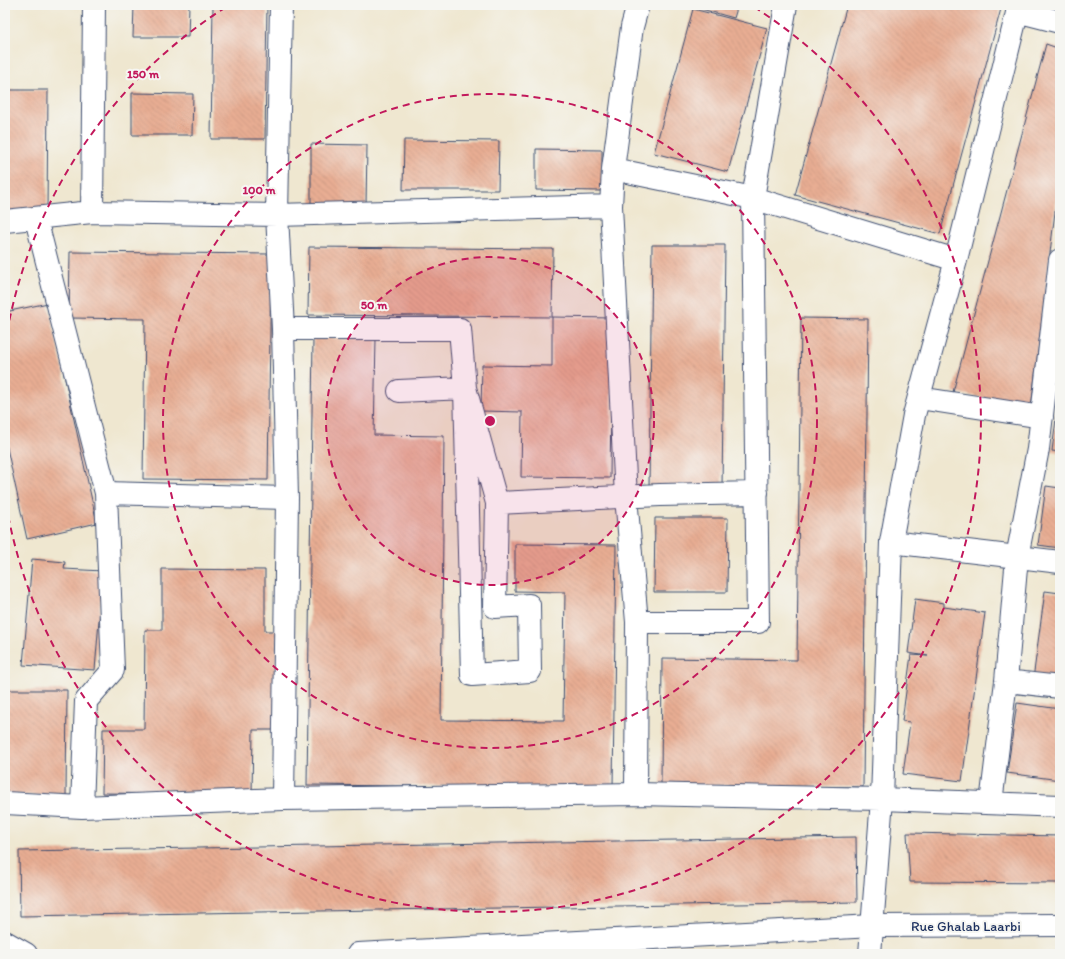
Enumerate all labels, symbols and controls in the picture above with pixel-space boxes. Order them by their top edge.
text: 150 m [127,67,160,81]
text: 100 m [242,183,276,197]
text: 50 m [361,298,388,312]
centre of rings [483,414,497,428]
street label: Rue Ghalab Laarbi [911,918,1021,935]

